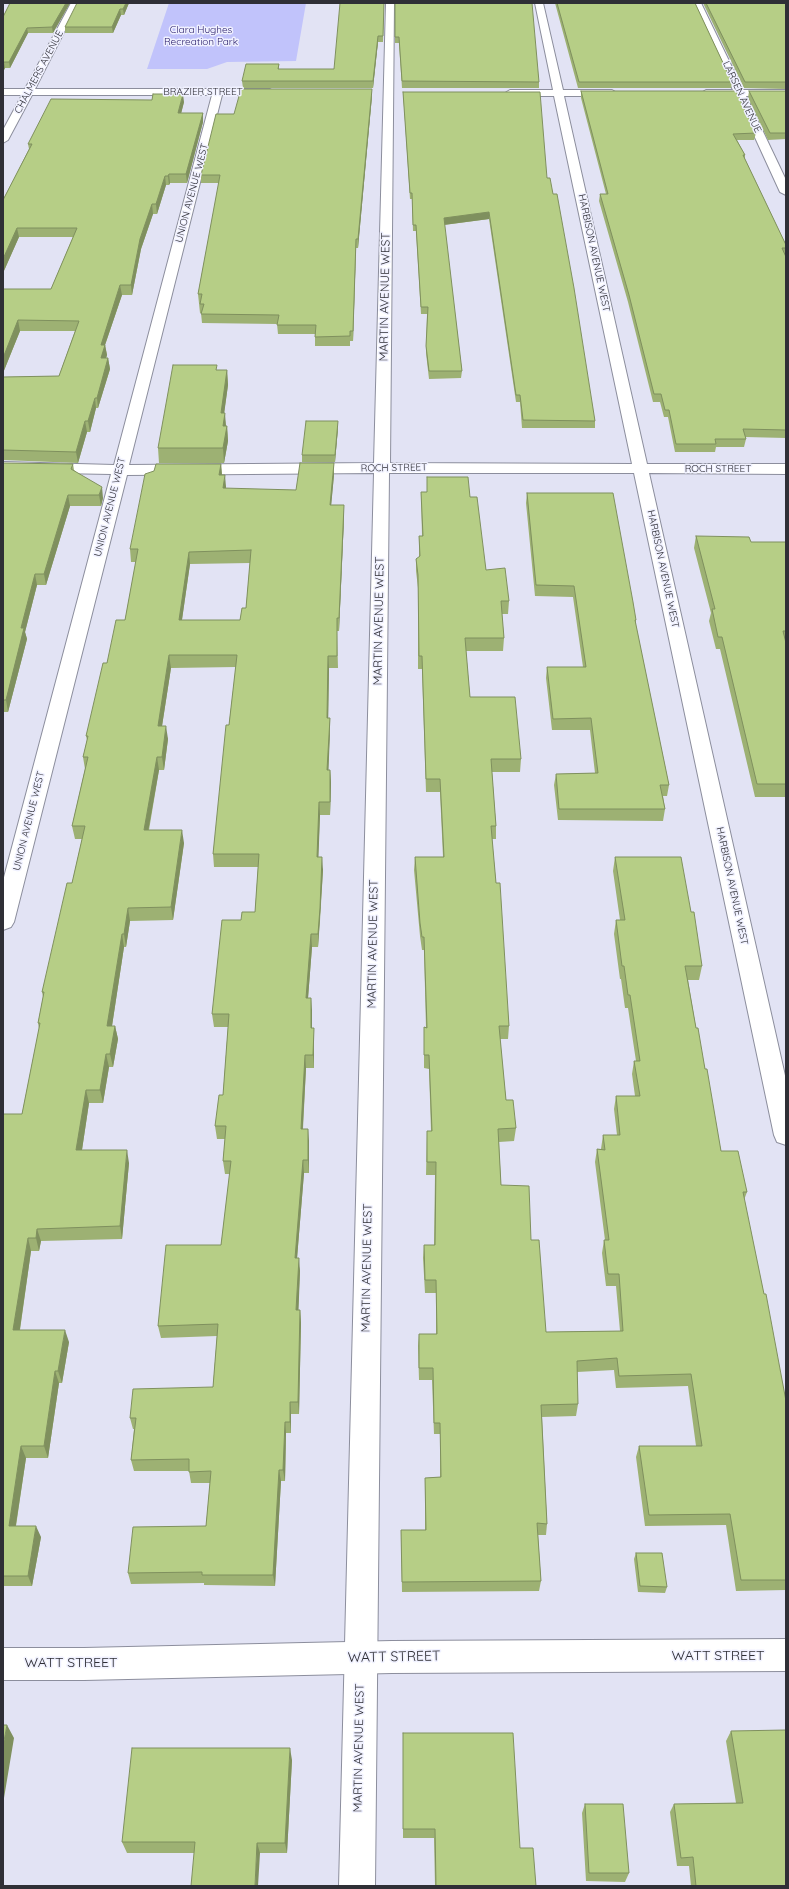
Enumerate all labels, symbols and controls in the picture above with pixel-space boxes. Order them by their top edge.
park label: Clara Hughes Recreation Park [164,24,238,48]
street label: CHALMERS AVENUE [12,28,66,116]
street label: LARSEN AVENUE [720,59,764,135]
street label: BRAZIER STREET [163,86,243,98]
street label: UNION AVENUE WEST [173,142,211,244]
street label: HARBISON AVENUE WEST [576,193,612,313]
street label: MARTIN AVENUE WEST [377,232,393,362]
street label: UNION AVENUE WEST [92,456,128,558]
street label: ROCH STREET [361,461,427,475]
street label: ROCH STREET [685,463,751,475]
street label: HARBISON AVENUE WEST [645,509,681,629]
street label: MARTIN AVENUE WEST [371,556,387,686]
street label: UNION AVENUE WEST [11,770,47,872]
street label: HARBISON AVENUE WEST [714,826,750,946]
street label: MARTIN AVENUE WEST [365,879,381,1009]
street label: MARTIN AVENUE WEST [359,1203,375,1333]
street label: WATT STREET [347,1648,441,1666]
street label: WATT STREET [672,1648,764,1664]
street label: WATT STREET [25,1655,117,1671]
street label: MARTIN AVENUE WEST [351,1683,367,1813]

